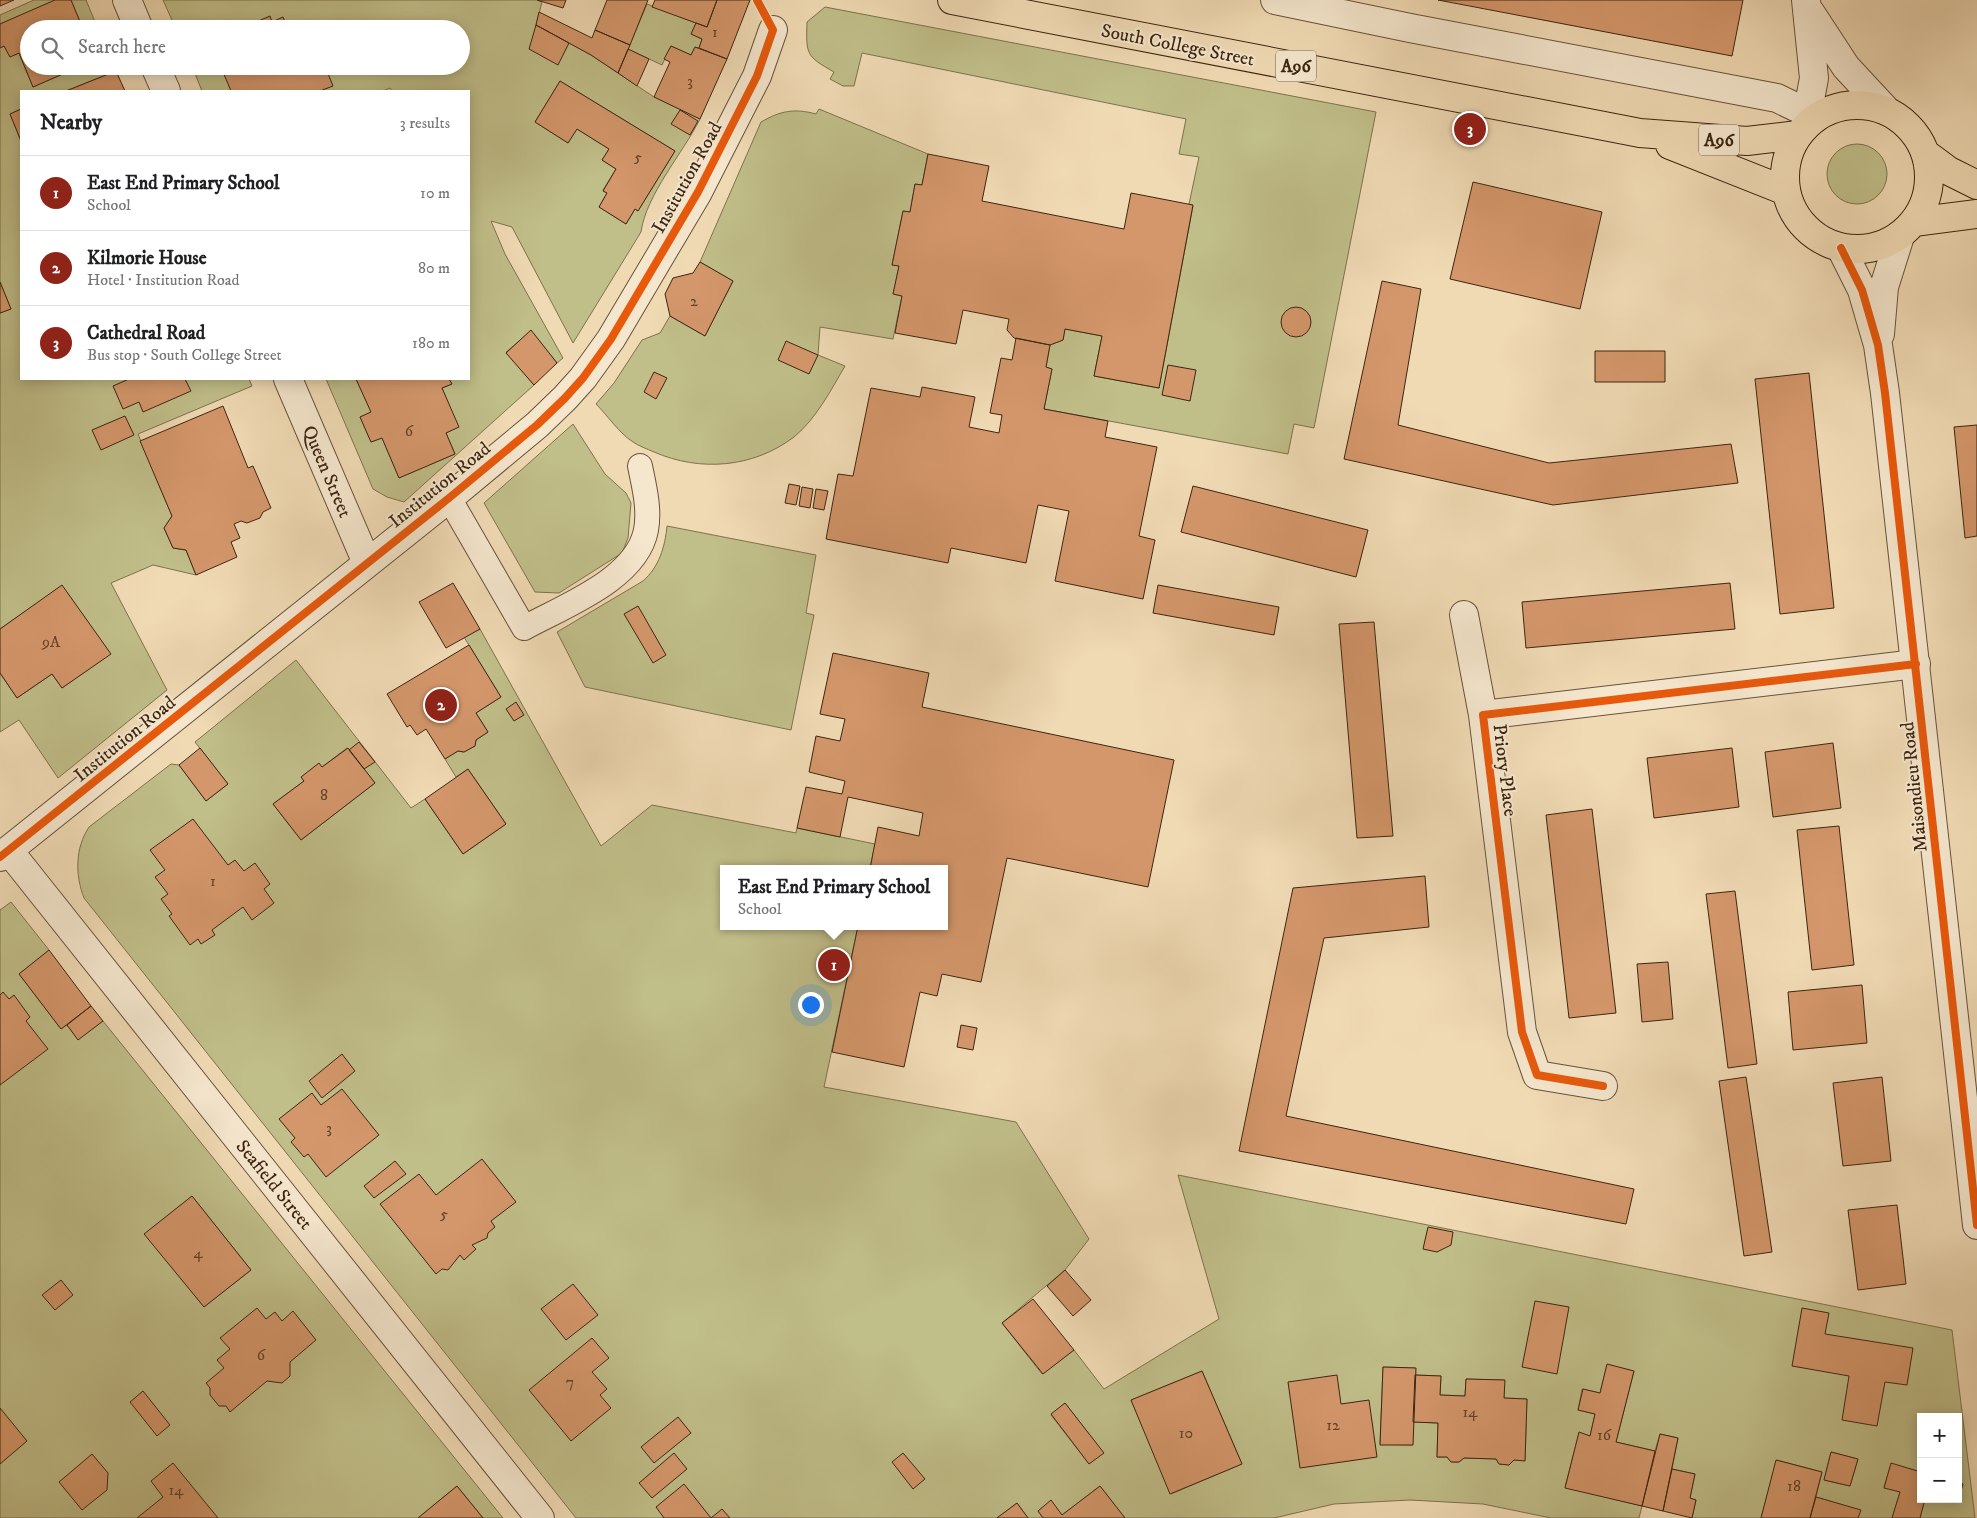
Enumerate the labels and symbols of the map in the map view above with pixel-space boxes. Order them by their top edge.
street label: South College Street [1099,19,1256,72]
house number: 1 [712,22,718,42]
road number: A96 [1276,50,1316,82]
house number: 3 [687,71,693,91]
pin: 3 [1454,110,1486,148]
street label: Institution Road [647,118,728,237]
road number: A96 [1699,124,1739,156]
house number: 5 [634,147,642,167]
house number: 2 [690,291,698,311]
house number: 6 [405,421,414,441]
street label: Queen Street [297,422,356,521]
street label: Institution Road [385,437,496,533]
house number: 9A [41,632,61,652]
pin: 2 [425,686,457,724]
street label: Institution Road [70,691,181,787]
street label: Maisondieu Road [1896,720,1933,853]
street label: Priory Place [1487,723,1522,818]
house number: 8 [320,785,328,805]
house number: 1 [210,871,216,891]
pin: 1 [818,946,850,984]
your location [798,992,824,1018]
house number: 3 [326,1118,332,1138]
street label: Seafield Street [231,1135,317,1234]
house number: 5 [440,1204,448,1224]
house number: 4 [193,1243,203,1263]
house number: 6 [257,1345,266,1365]
house number: 7 [566,1372,574,1392]
house number: 14 [1462,1402,1478,1422]
house number: 12 [1326,1415,1340,1435]
house number: 10 [1179,1423,1193,1443]
house number: 16 [1597,1425,1612,1445]
house number: 18 [1787,1476,1801,1496]
house number: 14 [168,1480,184,1500]

